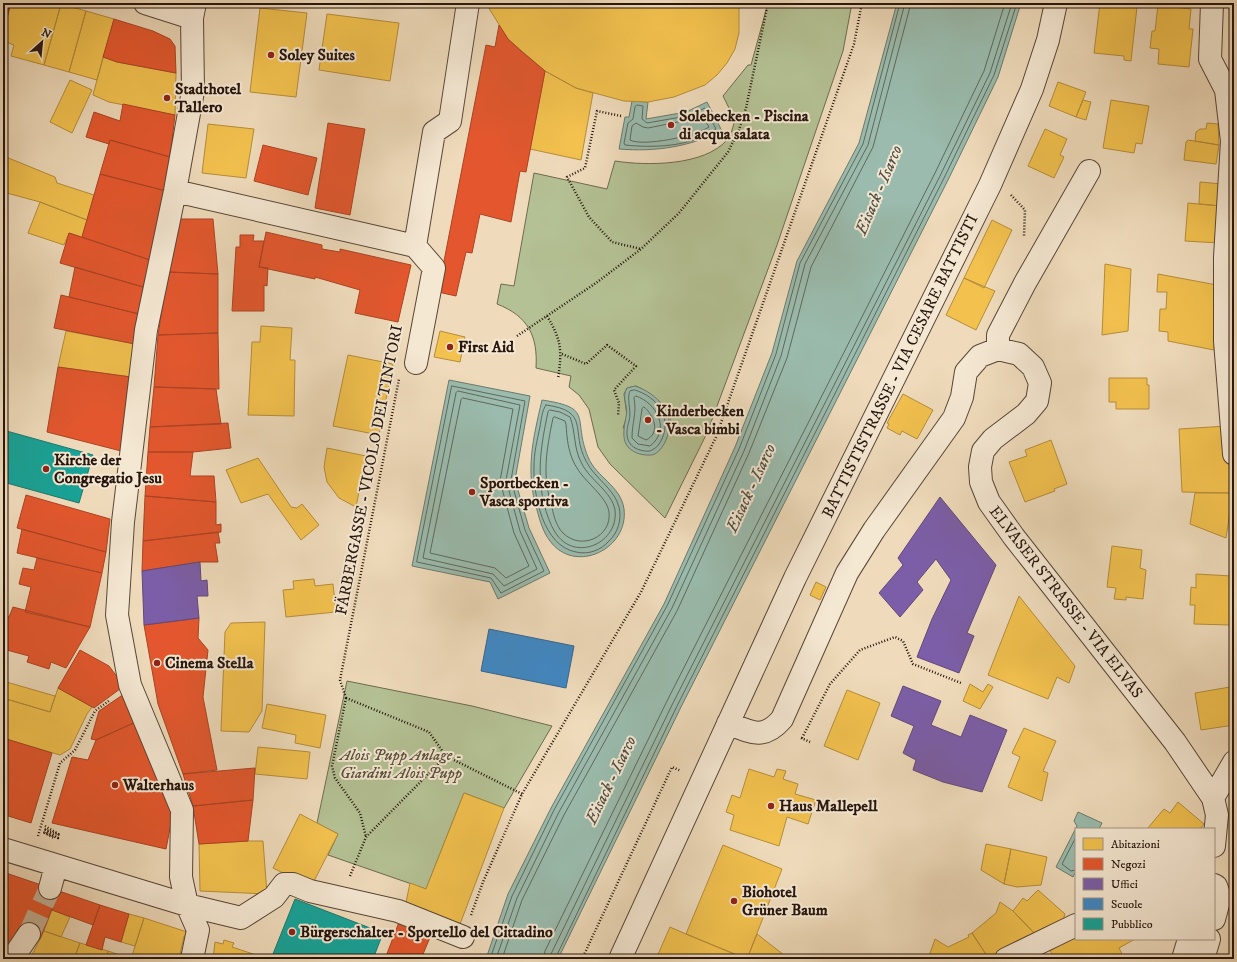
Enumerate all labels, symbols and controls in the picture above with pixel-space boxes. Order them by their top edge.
north arrow [22,22,62,62]
text: N [39,26,53,42]
place label: Soley Suites [279,45,355,65]
marker: Soley Suites [266,50,276,60]
place label: Stadthotel Tallero [174,79,242,117]
marker: Stadthotel Tallero [162,93,172,103]
place label: Solebecken - Piscina di acqua salata [679,106,810,145]
marker: Solebecken - Piscina di acqua salata [666,120,676,130]
water label: Eisack - Isarco [850,142,908,239]
street label: BATTISTISTRASSE - VIA CESARE BATTISTI [818,211,983,521]
street label: FÄRBERGASSE - VICOLO DEI TINTORI [331,323,407,617]
place label: First Aid [458,337,515,357]
marker: First Aid [445,342,455,352]
place label: Kinderbecken - Vasca bimbi [656,401,745,439]
marker: Kinderbecken - Vasca bimbi [643,415,653,425]
water label: Eisack - Isarco [721,440,781,537]
place label: Kirche der Congregatio Jesu [54,450,162,488]
marker: Kirche der Congregatio Jesu [41,464,51,474]
place label: Sportbecken - Vasca sportiva [479,473,570,511]
marker: Sportbecken - Vasca sportiva [467,487,477,497]
street label: ELVASER STRASSE - VIA ELVAS [985,502,1147,702]
place label: Cinema Stella [165,653,255,673]
marker: Cinema Stella [152,658,162,668]
water label: Eisack - Isarco [580,732,642,828]
park label: Alois Pupp Anlage - Giardini Alois Pupp [338,745,462,783]
place label: Walterhaus [122,775,195,795]
marker: Walterhaus [110,780,120,790]
place label: Haus Mallepell [779,796,879,816]
marker: Haus Mallepell [766,801,776,811]
legend [1075,828,1215,940]
text: Abitazioni [1111,837,1160,852]
text: Negozi [1111,857,1146,872]
text: Uffici [1111,877,1138,892]
place label: Biohotel Grüner Baum [742,882,828,920]
marker: Biohotel Grüner Baum [729,896,739,906]
text: Scuole [1111,897,1143,912]
text: Pubblico [1111,917,1153,932]
place label: Bürgerschalter - Sportello del Cittadino [300,922,553,942]
marker: Bürgerschalter - Sportello del Cittadino [287,927,297,937]

